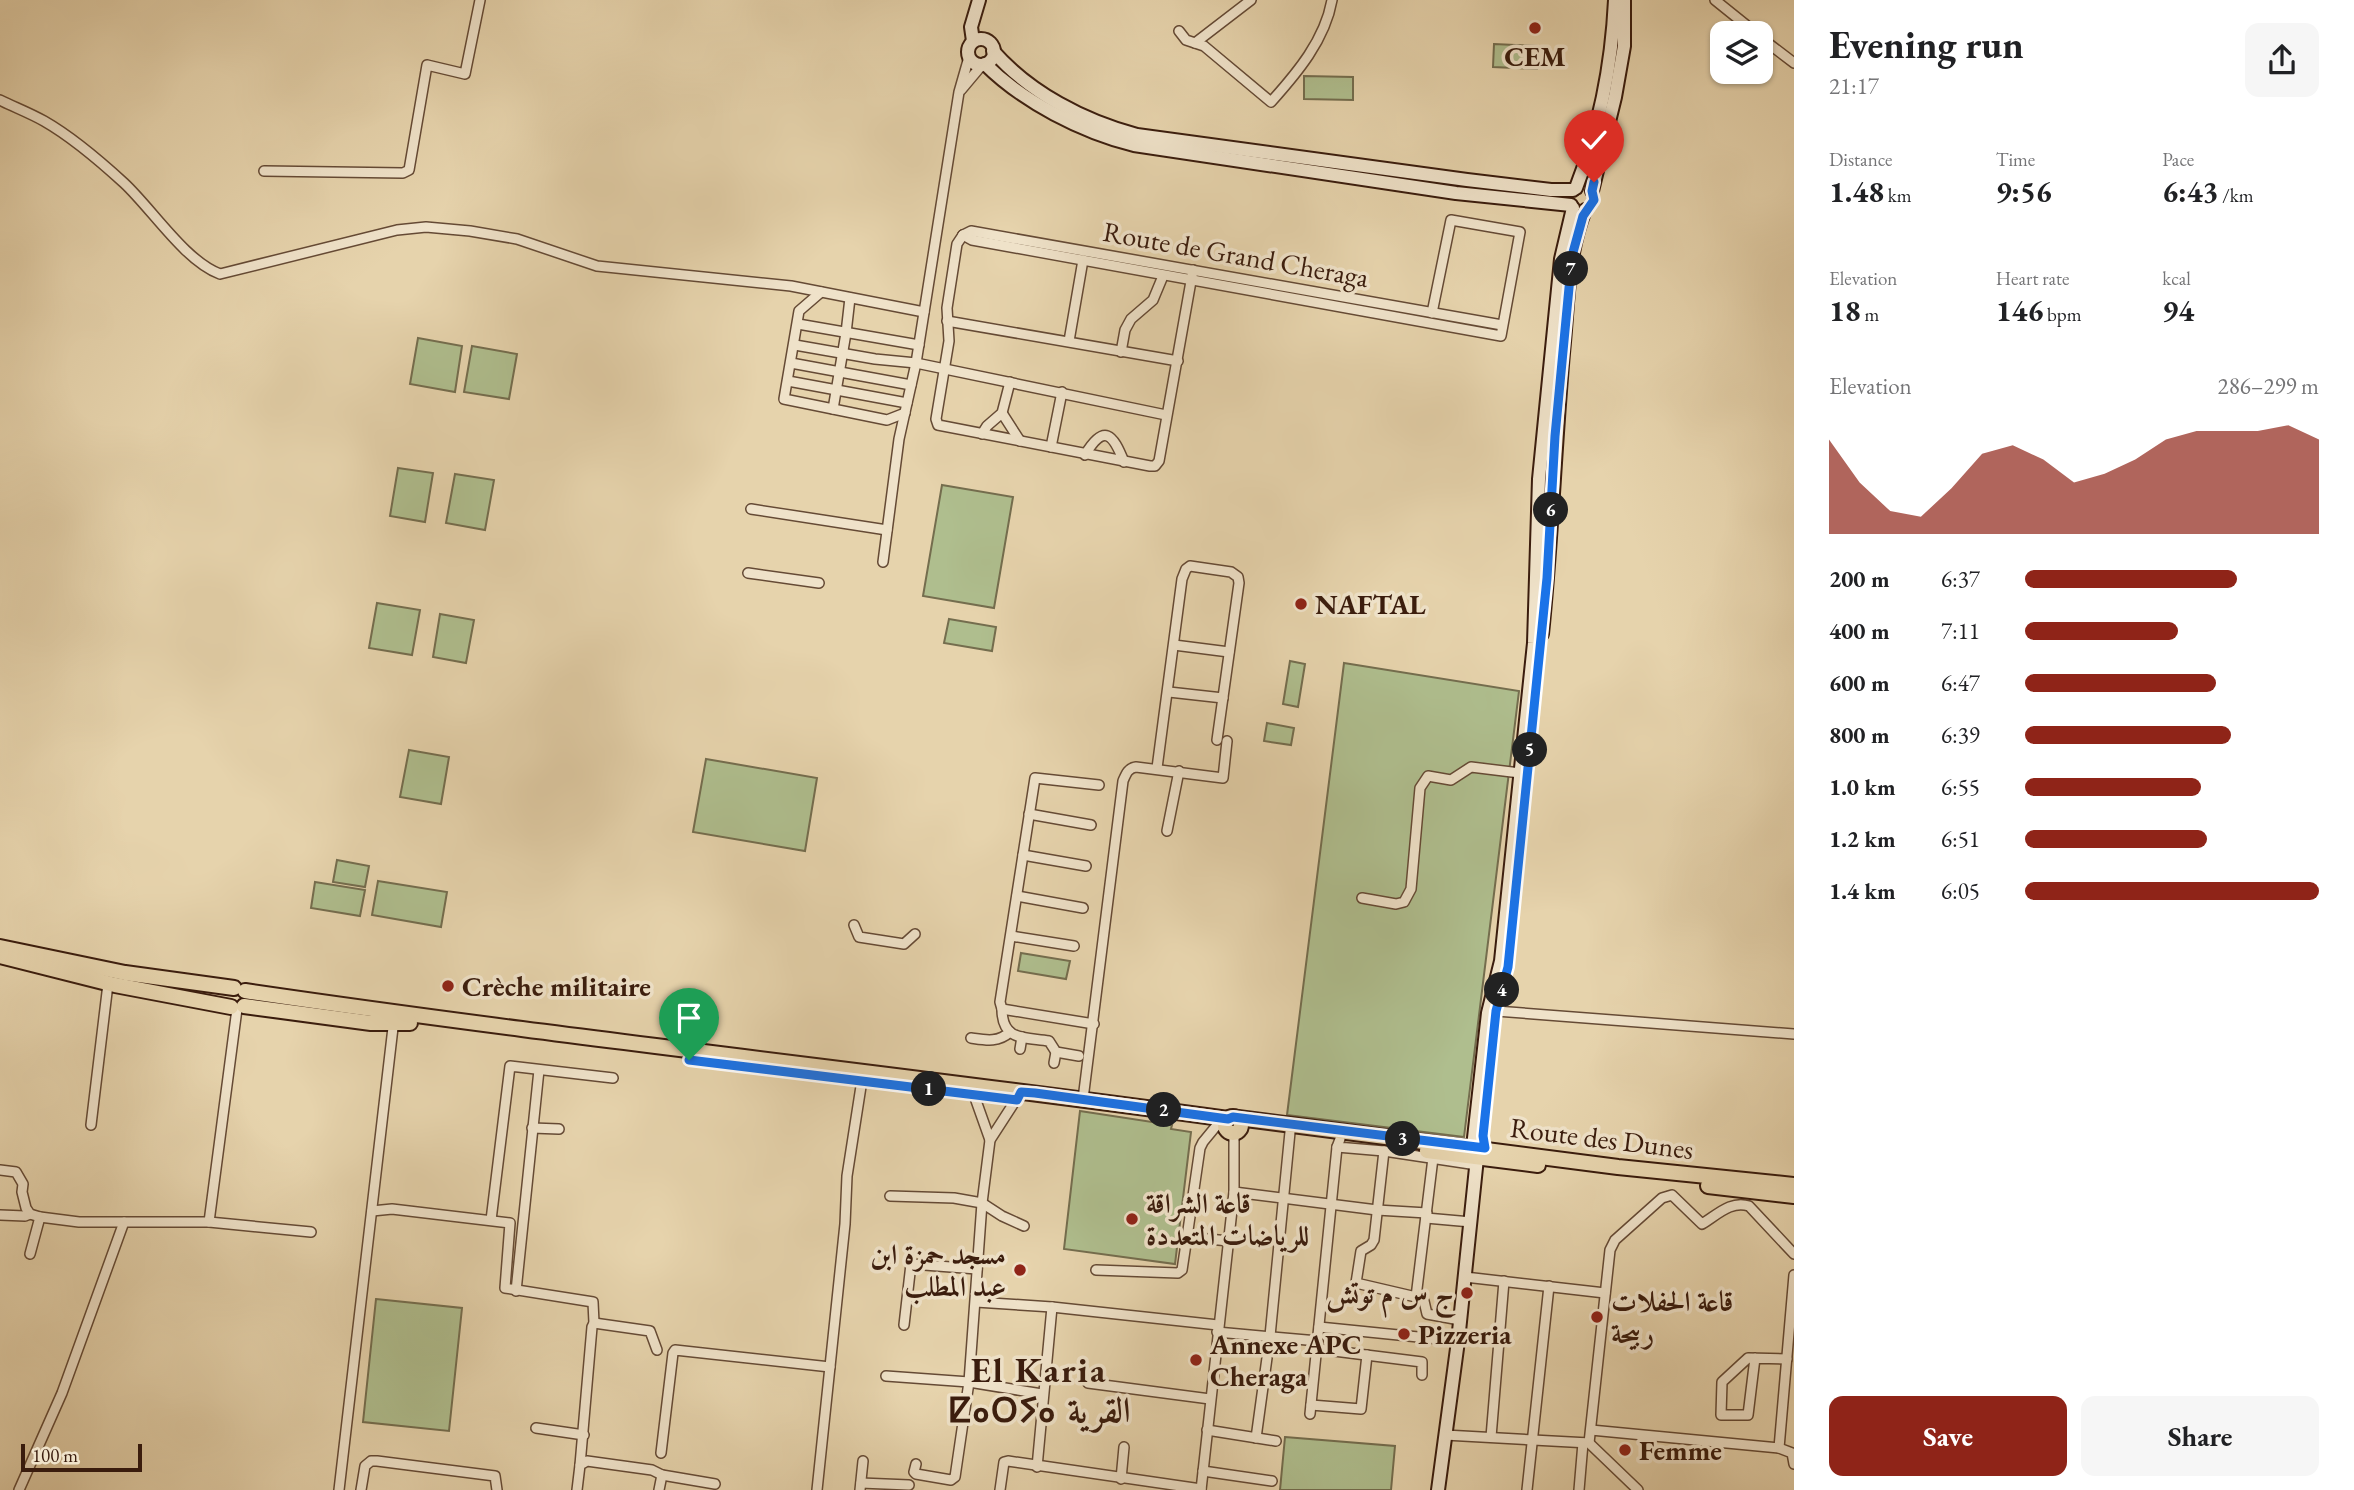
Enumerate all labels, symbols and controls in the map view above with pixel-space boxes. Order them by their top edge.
marker: CEM [1527,20,1543,36]
text: Evening run [1829,20,2024,69]
map controls [1710,21,1773,84]
button: layers [1710,21,1773,84]
button: share [2245,23,2319,97]
place label: CEM [1504,38,1566,74]
text: 21:17 [1829,71,1879,101]
pin [1564,110,1624,182]
icon: check [1575,121,1613,159]
text: Distance [1829,147,1892,172]
text: Time [1996,147,2035,172]
text: Pace [2162,147,2194,172]
text: 1.48 [1829,172,1884,211]
text: 9:56 [1996,172,2052,211]
text: 6:43 [2162,172,2218,211]
text: km [1884,183,1912,208]
text: /km [2218,183,2253,208]
street label: Route de Grand Cheraga [1100,213,1372,295]
pin: 7 [1554,252,1588,286]
text: 7 [1565,256,1576,281]
text: Elevation [1829,266,1897,291]
text: Heart rate [1996,266,2069,291]
text: kcal [2162,266,2191,291]
text: 18 [1829,291,1861,330]
text: 146 [1996,291,2043,330]
text: 94 [2162,291,2194,330]
text: m [1861,302,1879,327]
text: bpm [2043,302,2082,327]
text: Elevation [1829,371,1912,401]
text: 286–299 m [2218,371,2319,401]
pin: 6 [1534,492,1568,528]
text: 6 [1545,497,1556,522]
text: 200 m [1829,564,1890,594]
text: 6:37 [1941,564,1980,594]
place label: NAFTAL [1315,586,1426,622]
marker: NAFTAL [1293,596,1309,612]
text: 400 m [1829,616,1890,646]
text: 7:11 [1941,616,1980,646]
text: 600 m [1829,668,1890,698]
text: 6:47 [1941,668,1980,698]
text: 800 m [1829,720,1890,750]
text: 6:39 [1941,720,1980,750]
pin: 5 [1512,732,1548,768]
text: 5 [1524,737,1535,762]
text: 1.0 km [1829,772,1896,802]
text: 6:55 [1941,772,1980,802]
text: 1.2 km [1829,824,1896,854]
text: 6:51 [1941,824,1980,854]
text: 1.4 km [1829,876,1896,906]
text: 6:05 [1941,876,1980,906]
place label: Crèche militaire [462,968,651,1004]
pin: 4 [1484,972,1520,1007]
text: 4 [1496,977,1507,1002]
marker: Crèche militaire [440,978,456,994]
pin [659,988,719,1060]
icon: arrive [670,999,708,1037]
pin: 1 [912,1072,946,1106]
text: 1 [923,1076,934,1101]
pin: 2 [1146,1092,1182,1128]
text: 2 [1158,1097,1169,1122]
street label: Route des Dunes [1508,1109,1696,1167]
pin: 3 [1386,1122,1420,1156]
text: 3 [1397,1126,1408,1151]
place label: قاعة الشراقة للرياضات المتعددة [1146,1185,1309,1254]
marker: قاعة الشراقة للرياضات المتعددة [1124,1211,1140,1227]
place label: مسجد حمزة ابن عبد المطلب [870,1236,1006,1305]
marker: مسجد حمزة ابن عبد المطلب [1012,1262,1028,1278]
place label: ج س م توتش [1326,1275,1456,1319]
place label: قاعة الحفلات ربيحة [1611,1283,1733,1351]
marker: ج س م توتش [1459,1285,1475,1301]
marker: قاعة الحفلات ربيحة [1589,1309,1605,1325]
place label: Pizzeria [1418,1316,1512,1352]
place label: Annexe APC Cheraga [1209,1326,1362,1394]
marker: Pizzeria [1396,1326,1412,1342]
district label: El Karia ⵇⴰⵔⵢⴰ القرية [947,1347,1131,1434]
marker: Annexe APC Cheraga [1188,1352,1204,1368]
button: Save [1829,1396,2067,1476]
button: Share [2081,1396,2319,1476]
place label: Femme [1639,1432,1722,1468]
scale bar [21,1441,142,1473]
marker: Femme [1617,1442,1633,1458]
text: 100 m [32,1443,78,1468]

